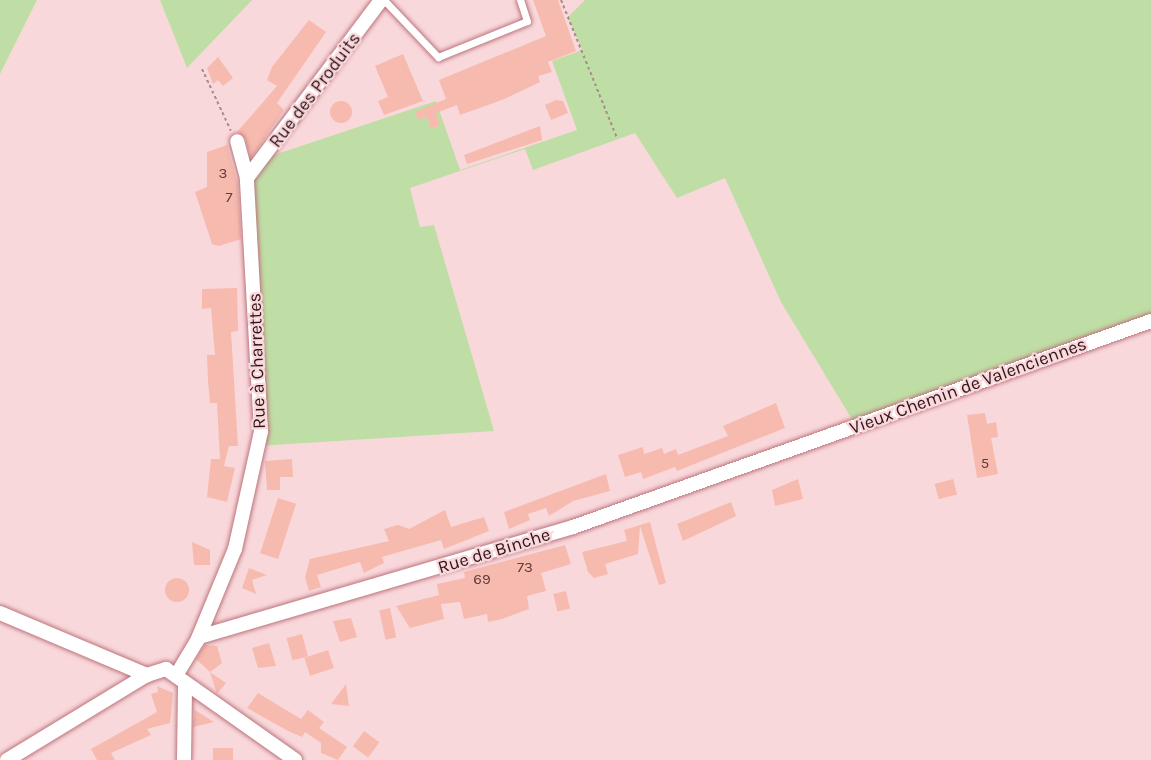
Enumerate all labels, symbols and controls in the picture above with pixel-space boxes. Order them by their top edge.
street label: Rue des Produits [265,28,365,152]
house number: 3 [219,165,227,183]
house number: 7 [225,189,233,207]
street label: Rue à Charrettes [244,293,270,429]
street label: Vieux Chemin de Valenciennes [847,333,1089,439]
house number: 5 [981,455,989,473]
street label: Rue de Binche [435,524,553,578]
house number: 73 [517,559,533,577]
house number: 69 [473,571,491,589]

